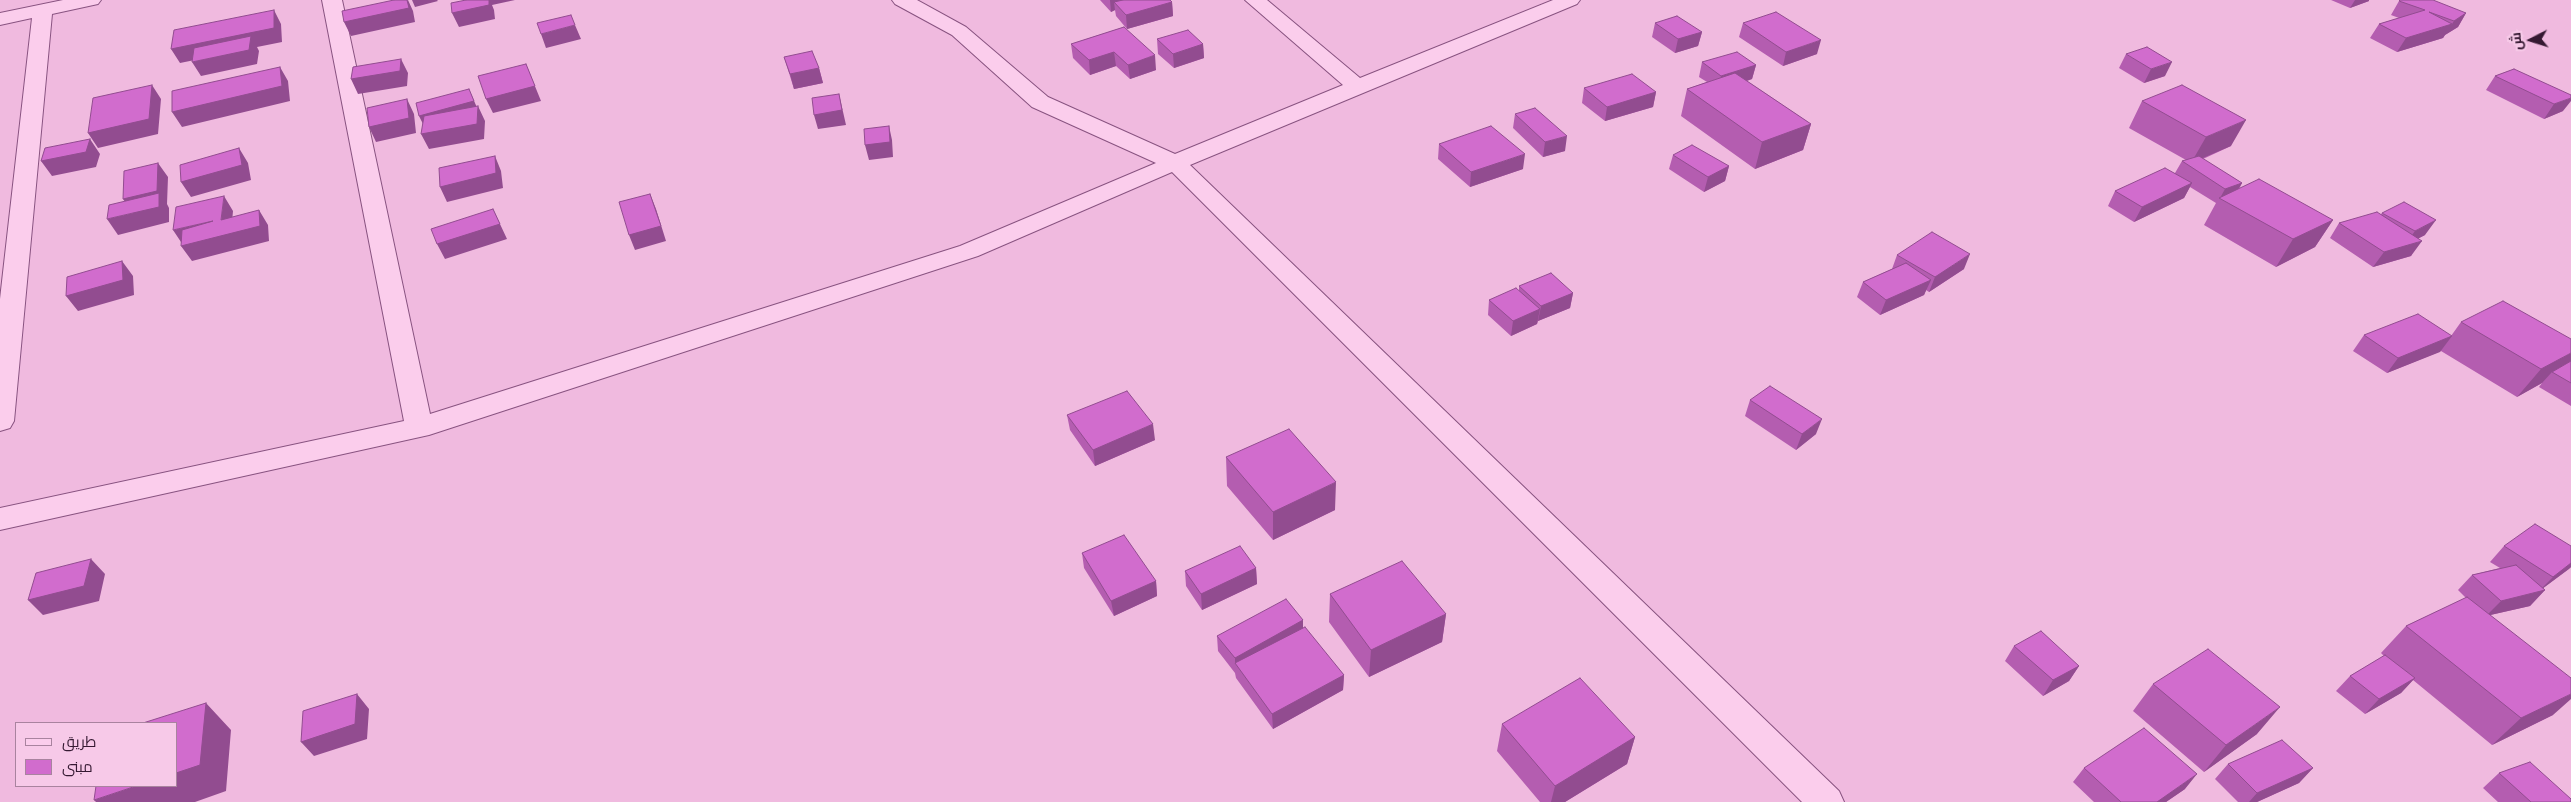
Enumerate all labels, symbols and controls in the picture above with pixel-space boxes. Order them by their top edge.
north arrow [2506,15,2556,65]
text: ش [2505,32,2526,51]
legend [15,722,178,787]
text: طريق [62,731,96,751]
text: مبنى [62,756,93,776]

